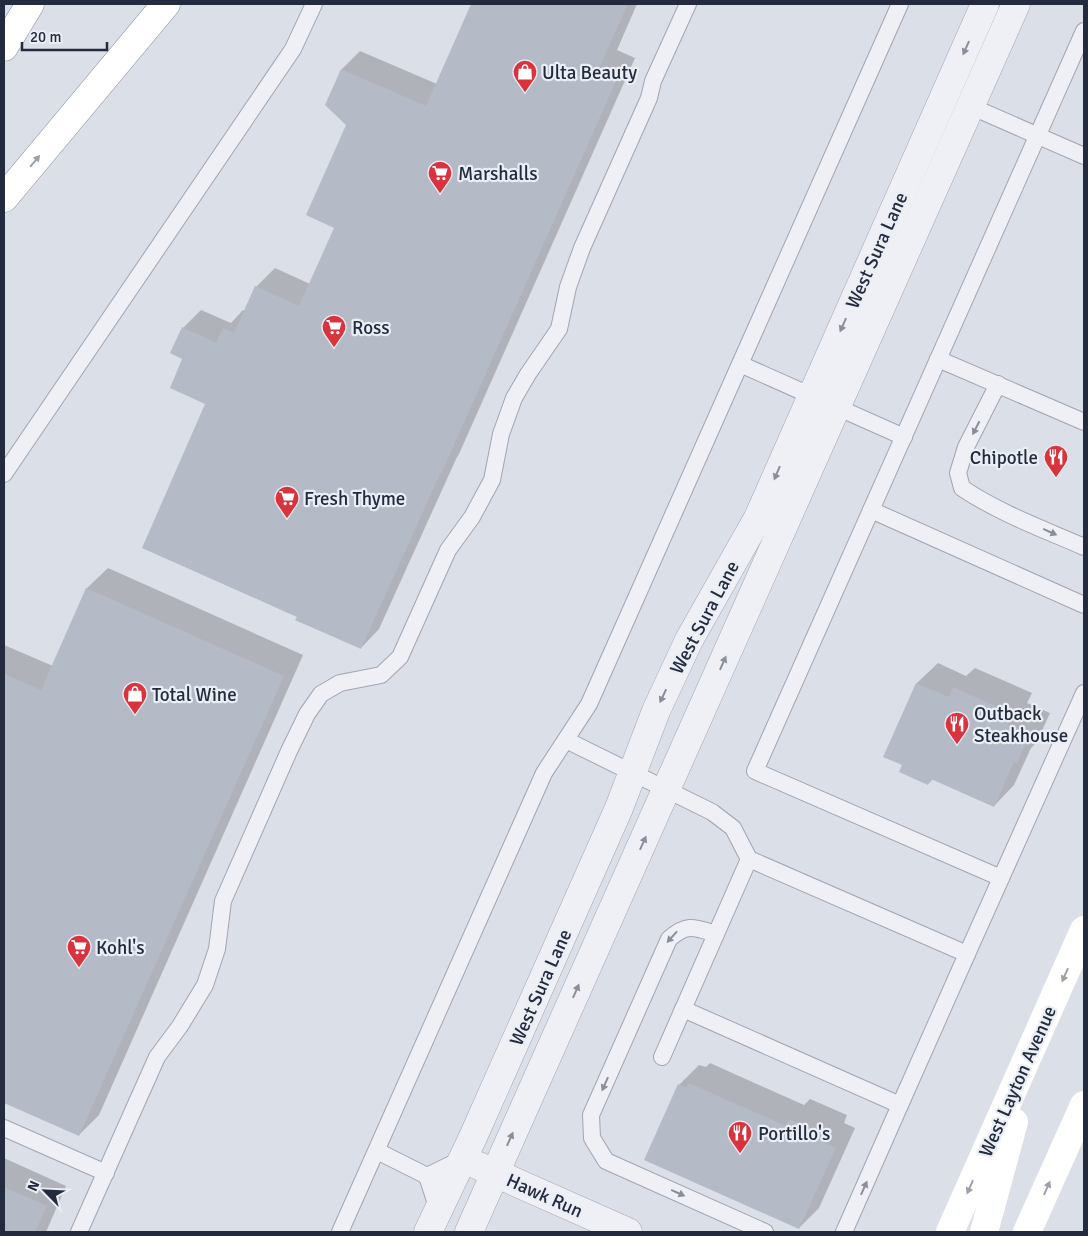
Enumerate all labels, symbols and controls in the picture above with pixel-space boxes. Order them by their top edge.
scale bar [22,20,108,52]
text: 20 m [30,28,61,46]
one-way arrow [961,41,969,55]
shop icon: Ulta Beauty [512,59,538,93]
place label: Ulta Beauty [542,61,637,85]
one-way arrow [29,155,41,167]
supermarket icon: Marshalls [427,160,453,194]
place label: Marshalls [458,162,538,186]
street label: West Sura Lane [841,188,913,312]
supermarket icon: Ross [321,314,347,348]
place label: Ross [352,316,390,340]
one-way arrow [838,318,846,332]
one-way arrow [972,421,980,435]
restaurant icon: Chipotle [1043,444,1069,478]
place label: Chipotle [970,446,1038,470]
one-way arrow [773,466,781,480]
supermarket icon: Fresh Thyme [274,485,300,519]
place label: Fresh Thyme [304,487,405,511]
one-way arrow [1043,529,1057,537]
street label: West Sura Lane [665,557,745,678]
one-way arrow [720,656,728,670]
shop icon: Total Wine [122,681,148,715]
place label: Total Wine [152,683,237,707]
one-way arrow [659,689,667,703]
place label: Outback Steakhouse [974,702,1068,748]
restaurant icon: Outback Steakhouse [944,711,970,745]
one-way arrow [640,836,648,850]
street label: West Sura Lane [505,925,577,1049]
one-way arrow [667,931,678,944]
supermarket icon: Kohl's [66,934,92,968]
place label: Kohl's [96,936,144,960]
one-way arrow [1060,968,1068,982]
one-way arrow [573,984,581,998]
street label: West Layton Avenue [974,1002,1062,1161]
one-way arrow [600,1077,608,1091]
restaurant icon: Portillo's [727,1120,753,1154]
place label: Portillo's [758,1122,830,1146]
one-way arrow [506,1132,514,1146]
north arrow [20,1166,70,1216]
street label: Hawk Run [503,1168,587,1223]
text: N [24,1178,43,1194]
one-way arrow [966,1180,974,1194]
one-way arrow [860,1181,868,1195]
one-way arrow [1043,1181,1051,1195]
one-way arrow [671,1190,685,1198]

